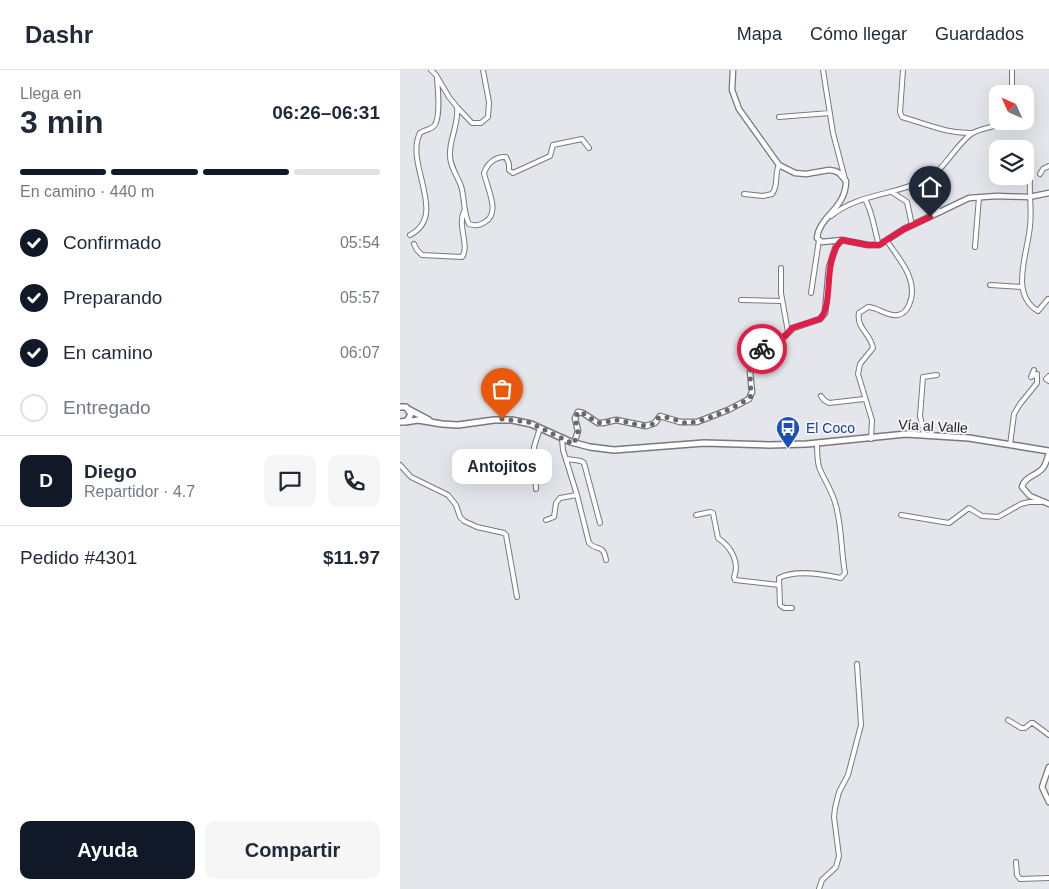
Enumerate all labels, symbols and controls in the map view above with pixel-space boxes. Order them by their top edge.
text: Dashr [25,21,93,48]
text: Mapa [737,24,782,44]
text: Cómo llegar [810,24,907,44]
text: Guardados [935,24,1024,44]
text: Llega en [20,85,81,102]
north arrow [989,85,1034,130]
map controls [989,85,1034,185]
text: 06:26–06:31 [272,102,380,123]
text: 3 min [20,104,104,140]
button: layers [989,140,1034,185]
pin [909,166,951,217]
icon: home [916,173,944,201]
text: En camino · 440 m [20,183,154,200]
icon: check [20,229,48,257]
text: Confirmado [63,232,161,253]
text: 05:54 [340,234,380,251]
icon: check [20,284,48,312]
text: Preparando [63,287,162,308]
text: 05:57 [340,289,380,306]
courier [737,324,787,374]
icon: bike [748,335,776,363]
icon: check [20,339,48,367]
text: En camino [63,342,153,363]
text: 06:07 [340,344,380,361]
pin [481,368,523,419]
icon: bag [488,375,516,403]
text: Entregado [63,397,151,418]
bus stop icon: El Coco [775,415,801,449]
street label: Vía al Valle [898,416,968,436]
place label: El Coco [806,420,855,436]
callout: Antojitos [452,449,552,484]
button: chat [264,455,316,507]
button: phone [328,455,380,507]
text: Antojitos [467,458,537,475]
text: Diego [84,461,137,482]
text: D [39,470,53,491]
text: Repartidor · 4.7 [84,483,195,500]
text: Pedido #4301 [20,547,137,568]
text: $11.97 [323,547,380,568]
button: Ayuda [20,821,195,879]
button: Compartir [205,821,380,879]

